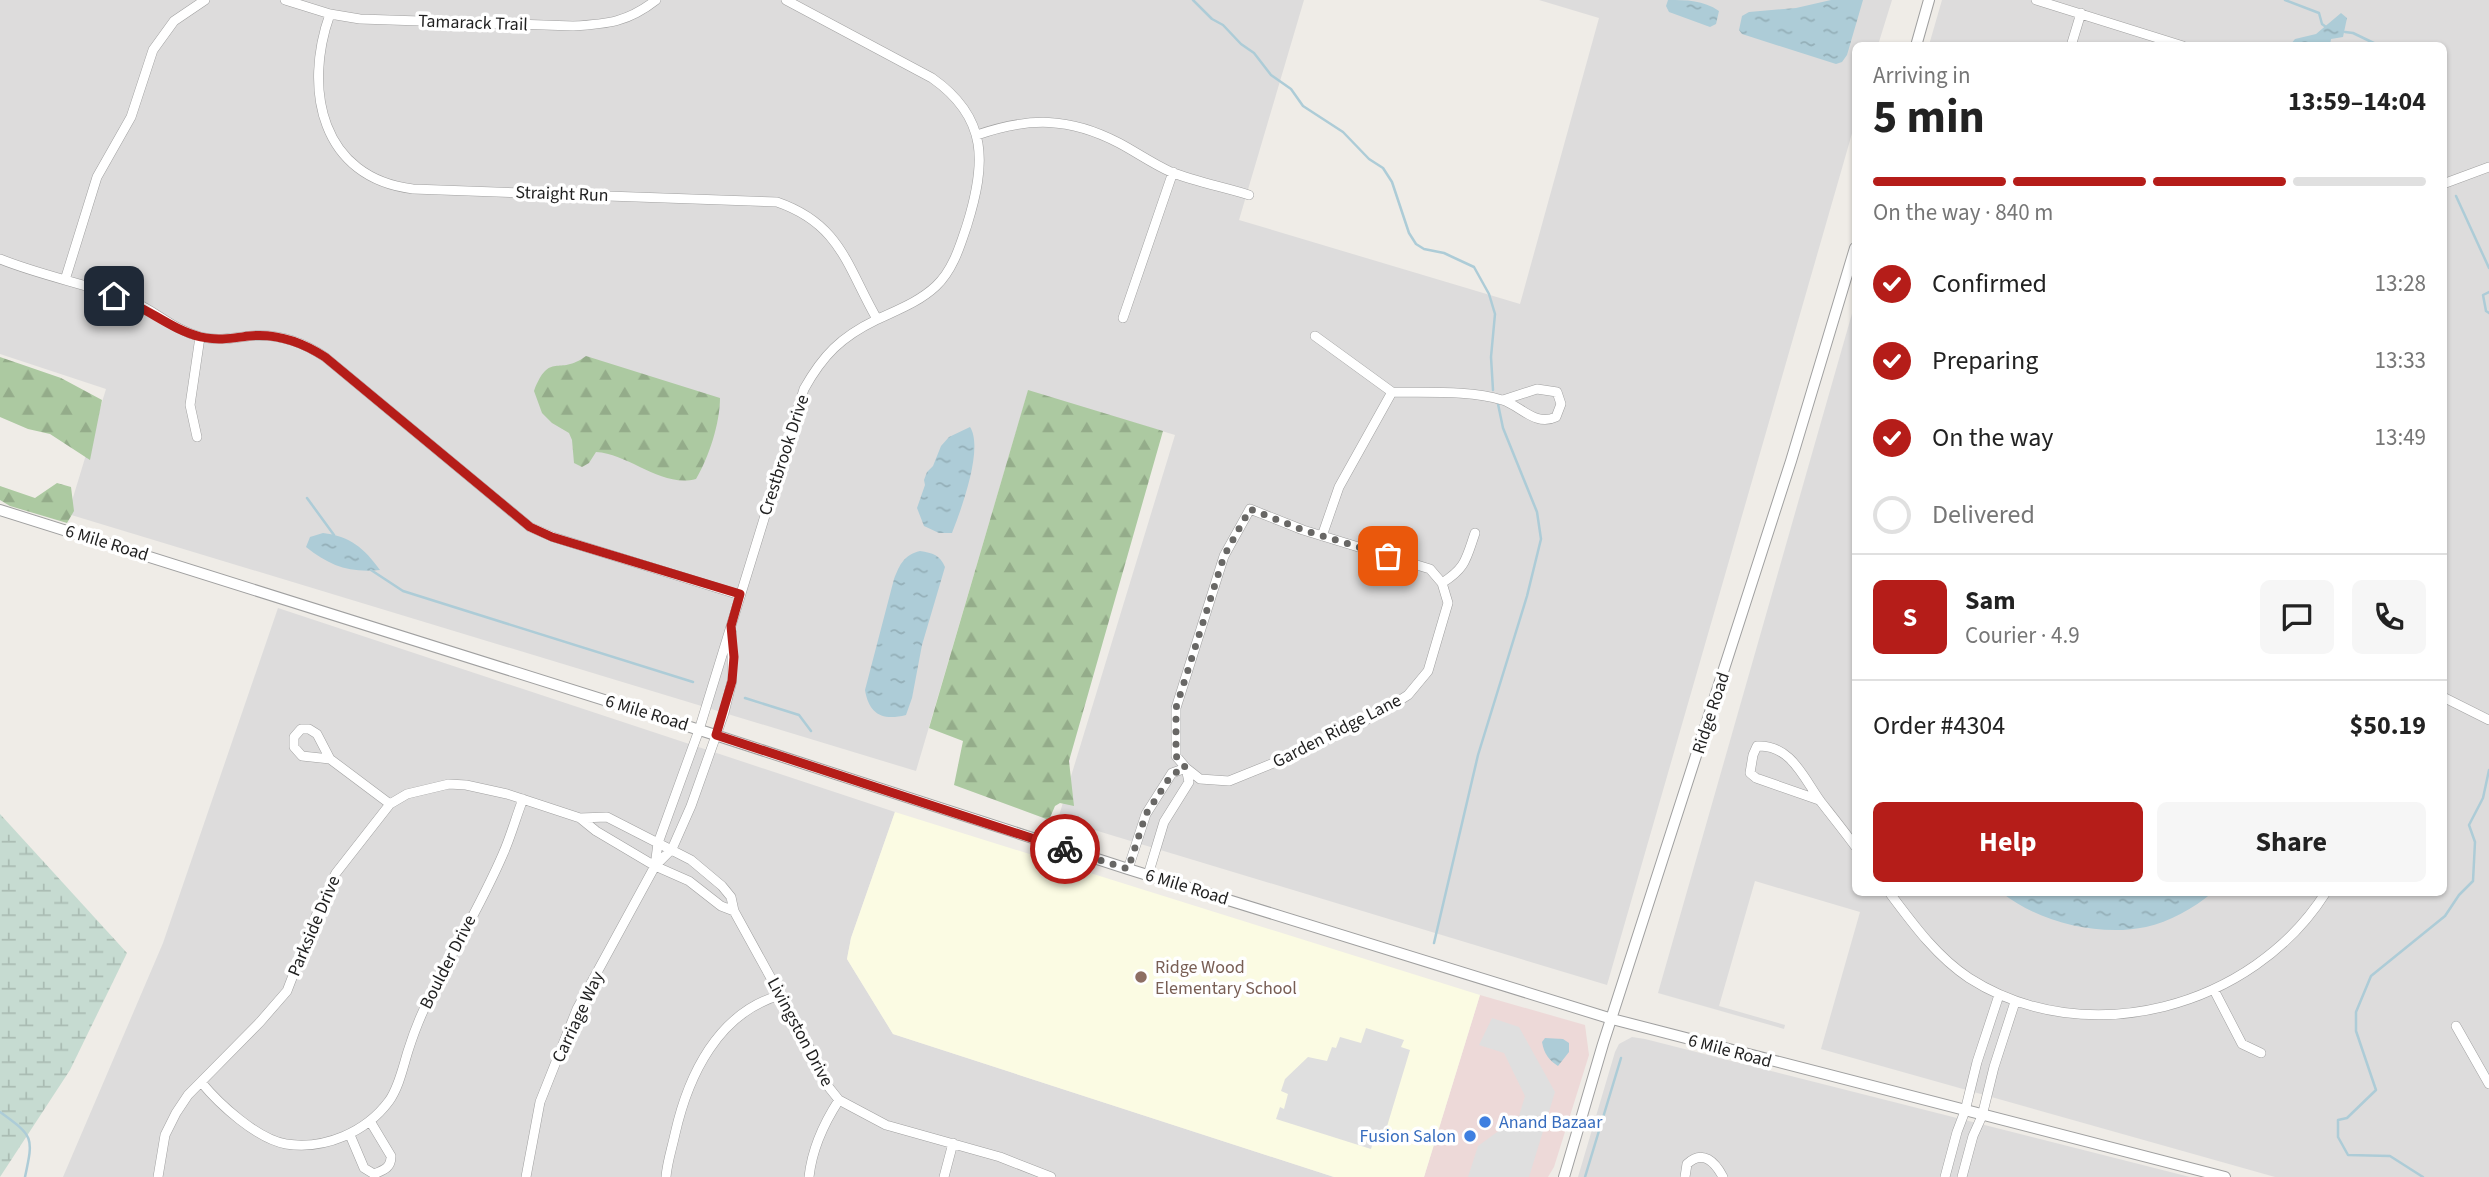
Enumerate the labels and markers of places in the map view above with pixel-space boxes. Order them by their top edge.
pin [84,266,144,326]
pin [1358,526,1418,586]
place label: Ridge Wood Elementary School [1155,955,1297,1001]
marker: Ridge Wood Elementary School [1133,969,1149,985]
place label: Anand Bazaar [1499,1110,1603,1135]
marker: Anand Bazaar [1477,1114,1493,1130]
place label: Fusion Salon [1360,1124,1456,1149]
marker: Fusion Salon [1462,1128,1478,1144]

